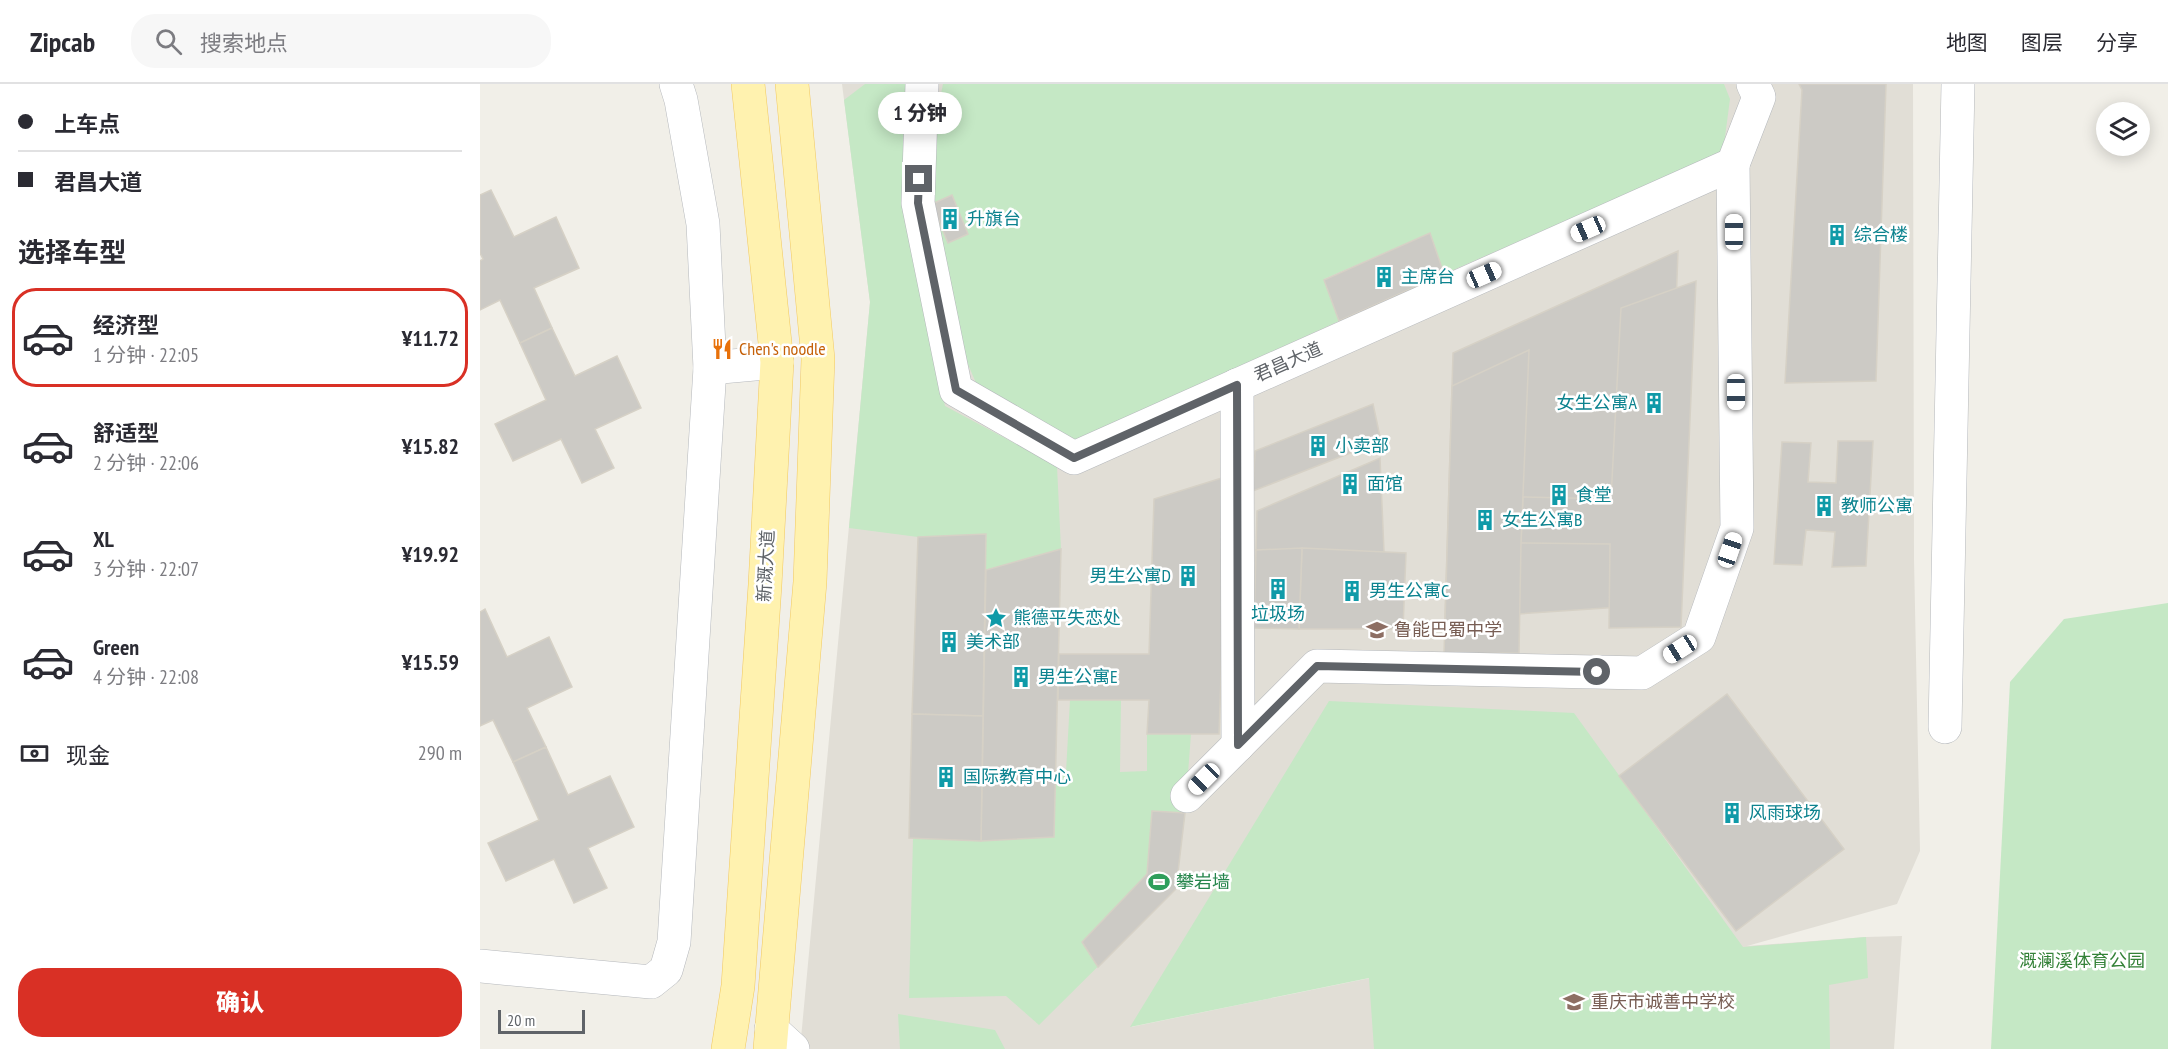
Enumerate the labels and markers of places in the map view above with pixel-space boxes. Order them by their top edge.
building icon: 升旗台 [938,207,962,231]
place label: 升旗台 [967,207,1021,230]
building icon: 综合楼 [1825,223,1849,247]
place label: 综合楼 [1854,223,1908,246]
building icon: 主席台 [1372,265,1396,289]
place label: 主席台 [1401,265,1455,288]
restaurant icon: Chen's noodle [710,337,734,361]
place label: Chen's noodle [739,337,826,360]
place label: 女生公寓A [1556,391,1637,414]
building icon: 女生公寓A [1642,391,1666,415]
building icon: 小卖部 [1306,434,1330,458]
place label: 小卖部 [1335,434,1389,457]
building icon: 面馆 [1338,472,1362,496]
place label: 面馆 [1367,472,1403,495]
building icon: 食堂 [1547,483,1571,507]
place label: 食堂 [1576,483,1612,506]
building icon: 教师公寓 [1812,494,1836,518]
place label: 教师公寓 [1841,494,1913,517]
building icon: 女生公寓B [1473,508,1497,532]
place label: 女生公寓B [1502,508,1582,531]
place label: 男生公寓D [1090,564,1171,587]
building icon: 男生公寓D [1176,564,1200,588]
building icon: 垃圾场 [1266,577,1290,601]
building icon: 男生公寓C [1340,579,1364,603]
place label: 男生公寓C [1369,579,1449,602]
place label: 垃圾场 [1251,602,1305,625]
place icon: 熊德平失恋处 [984,606,1008,630]
place label: 熊德平失恋处 [1013,606,1121,629]
school or university icon: 鲁能巴蜀中学 [1365,618,1389,642]
place label: 鲁能巴蜀中学 [1394,618,1502,641]
building icon: 美术部 [937,630,961,654]
place label: 美术部 [966,630,1020,653]
building icon: 男生公寓E [1009,665,1033,689]
place label: 男生公寓E [1038,665,1118,688]
building icon: 国际教育中心 [934,765,958,789]
place label: 国际教育中心 [963,765,1071,788]
building icon: 风雨球场 [1720,801,1744,825]
place label: 风雨球场 [1749,801,1821,824]
sports icon: 攀岩墙 [1147,870,1171,894]
place label: 攀岩墙 [1176,870,1230,893]
school or university icon: 重庆市诚善中学校 [1562,990,1586,1014]
place label: 重庆市诚善中学校 [1591,990,1735,1013]

